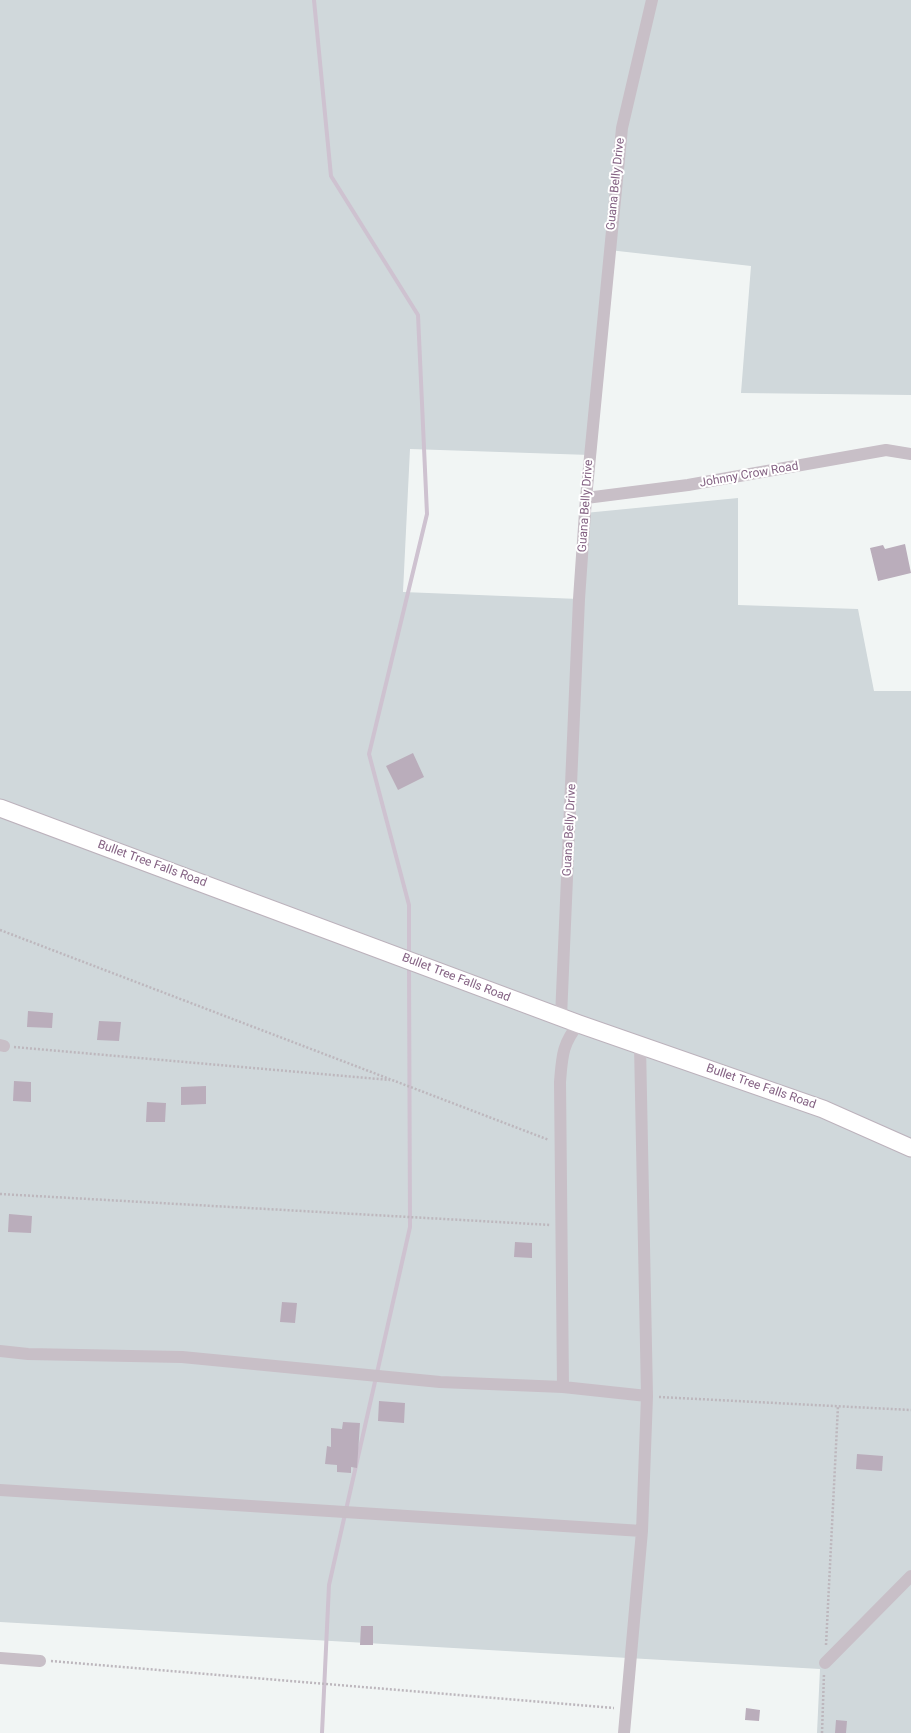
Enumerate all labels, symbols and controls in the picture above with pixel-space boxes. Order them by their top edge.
street label: Guana Belly Drive [604,137,628,231]
street label: Guana Belly Drive [576,459,596,553]
street label: Johnny Crow Road [698,459,800,491]
street label: Guana Belly Drive [560,783,580,877]
street label: Bullet Tree Falls Road [95,838,209,890]
street label: Bullet Tree Falls Road [400,951,512,1005]
street label: Bullet Tree Falls Road [704,1061,818,1113]

